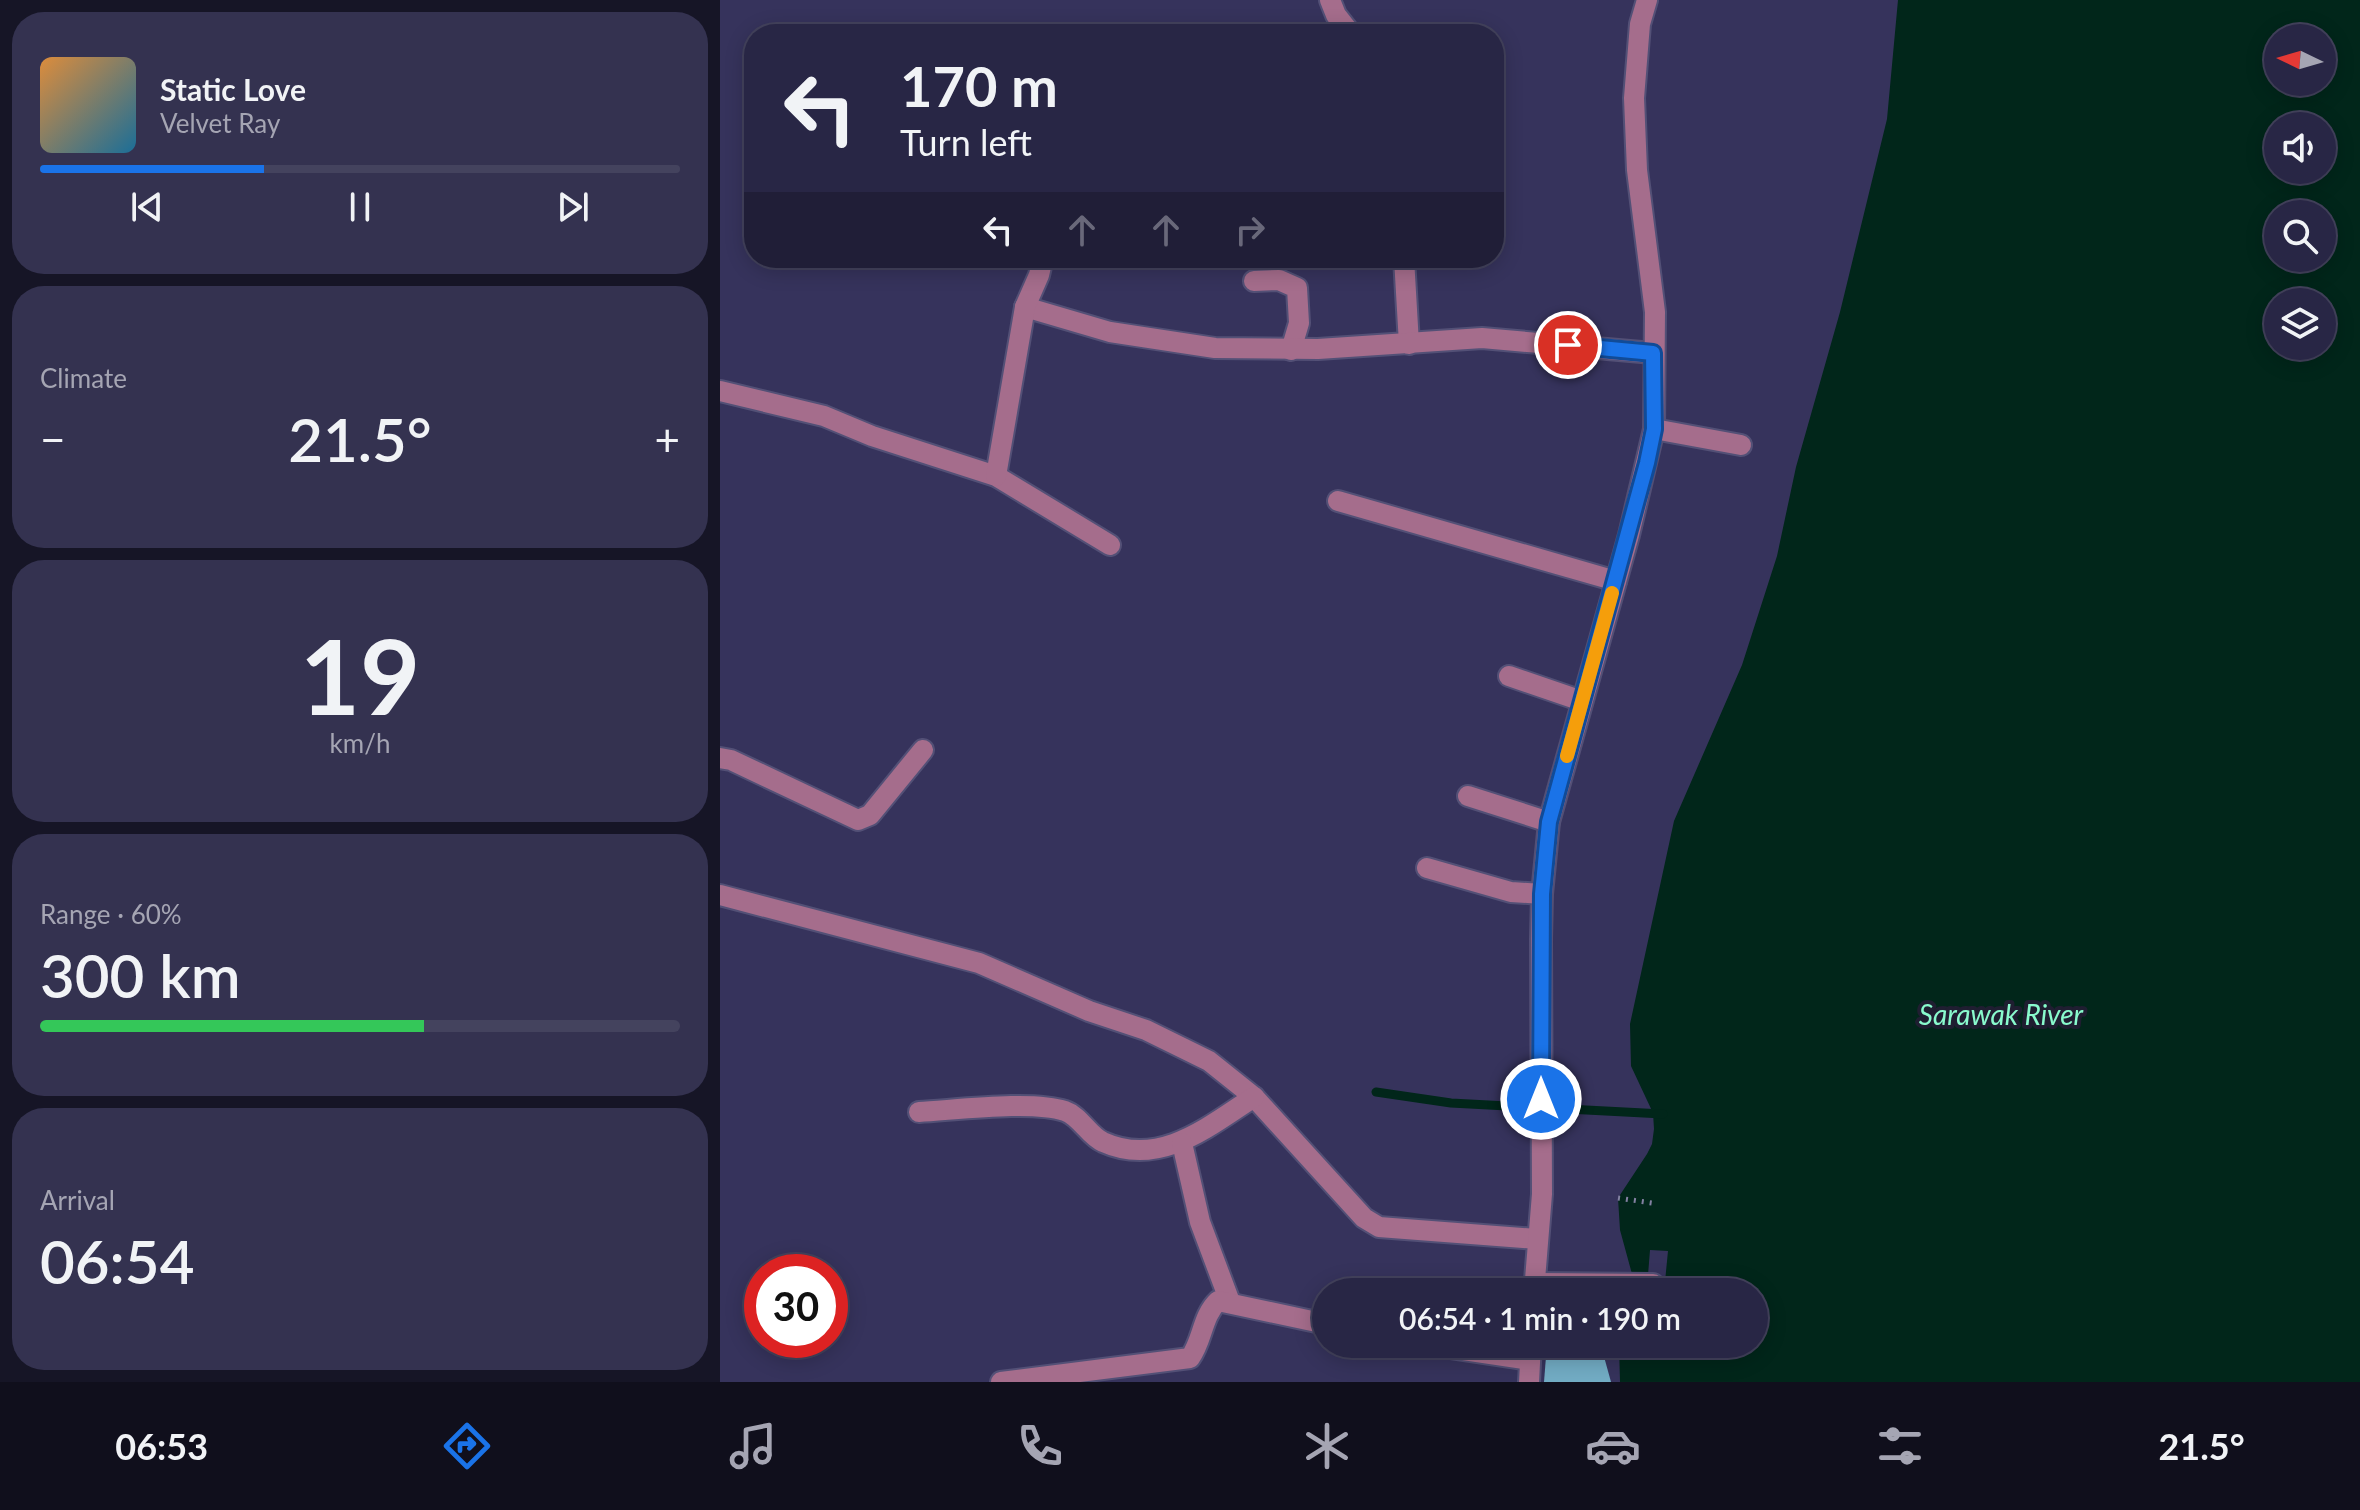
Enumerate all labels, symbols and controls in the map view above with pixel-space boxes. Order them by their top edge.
north arrow [2264,24,2336,96]
map controls [2264,24,2336,360]
text: 170 m [900,52,1058,119]
icon: left [768,56,872,160]
text: Static Love [160,71,306,107]
text: Velvet Ray [160,107,280,139]
button: sound [2264,112,2336,184]
text: Turn left [900,120,1032,164]
icon: previous [125,185,169,229]
icon: pause [338,185,382,229]
icon: next [551,185,595,229]
button: search [2264,200,2336,272]
icon: left [976,208,1020,252]
icon: ahead [1060,208,1104,252]
icon: ahead [1144,208,1188,252]
icon: right [1228,208,1272,252]
button: layers [2264,288,2336,360]
pin [1534,311,1602,379]
icon: arrive [1546,323,1590,367]
text: Climate [40,362,127,394]
text: 21.5° [288,403,432,475]
text: − [40,413,66,465]
text: + [654,413,680,465]
text: 19 [300,612,420,737]
text: km/h [330,727,390,759]
text: Range · 60% [40,898,182,930]
text: 300 km [40,939,241,1011]
water label: Sarawak River [1919,997,2084,1031]
position arrow [1499,1057,1583,1141]
text: Arrival [40,1184,115,1216]
text: 06:54 [40,1225,194,1297]
speed limit sign: 30 [744,1254,848,1358]
text: 06:54 · 1 min · 190 m [1399,1300,1681,1336]
icon: directions [439,1418,495,1474]
icon: music [725,1418,781,1474]
icon: phone [1012,1418,1068,1474]
icon: climate [1299,1418,1355,1474]
icon: car [1585,1418,1641,1474]
icon: filters [1872,1418,1928,1474]
text: 06:53 [115,1424,208,1468]
text: 21.5° [2158,1424,2245,1468]

